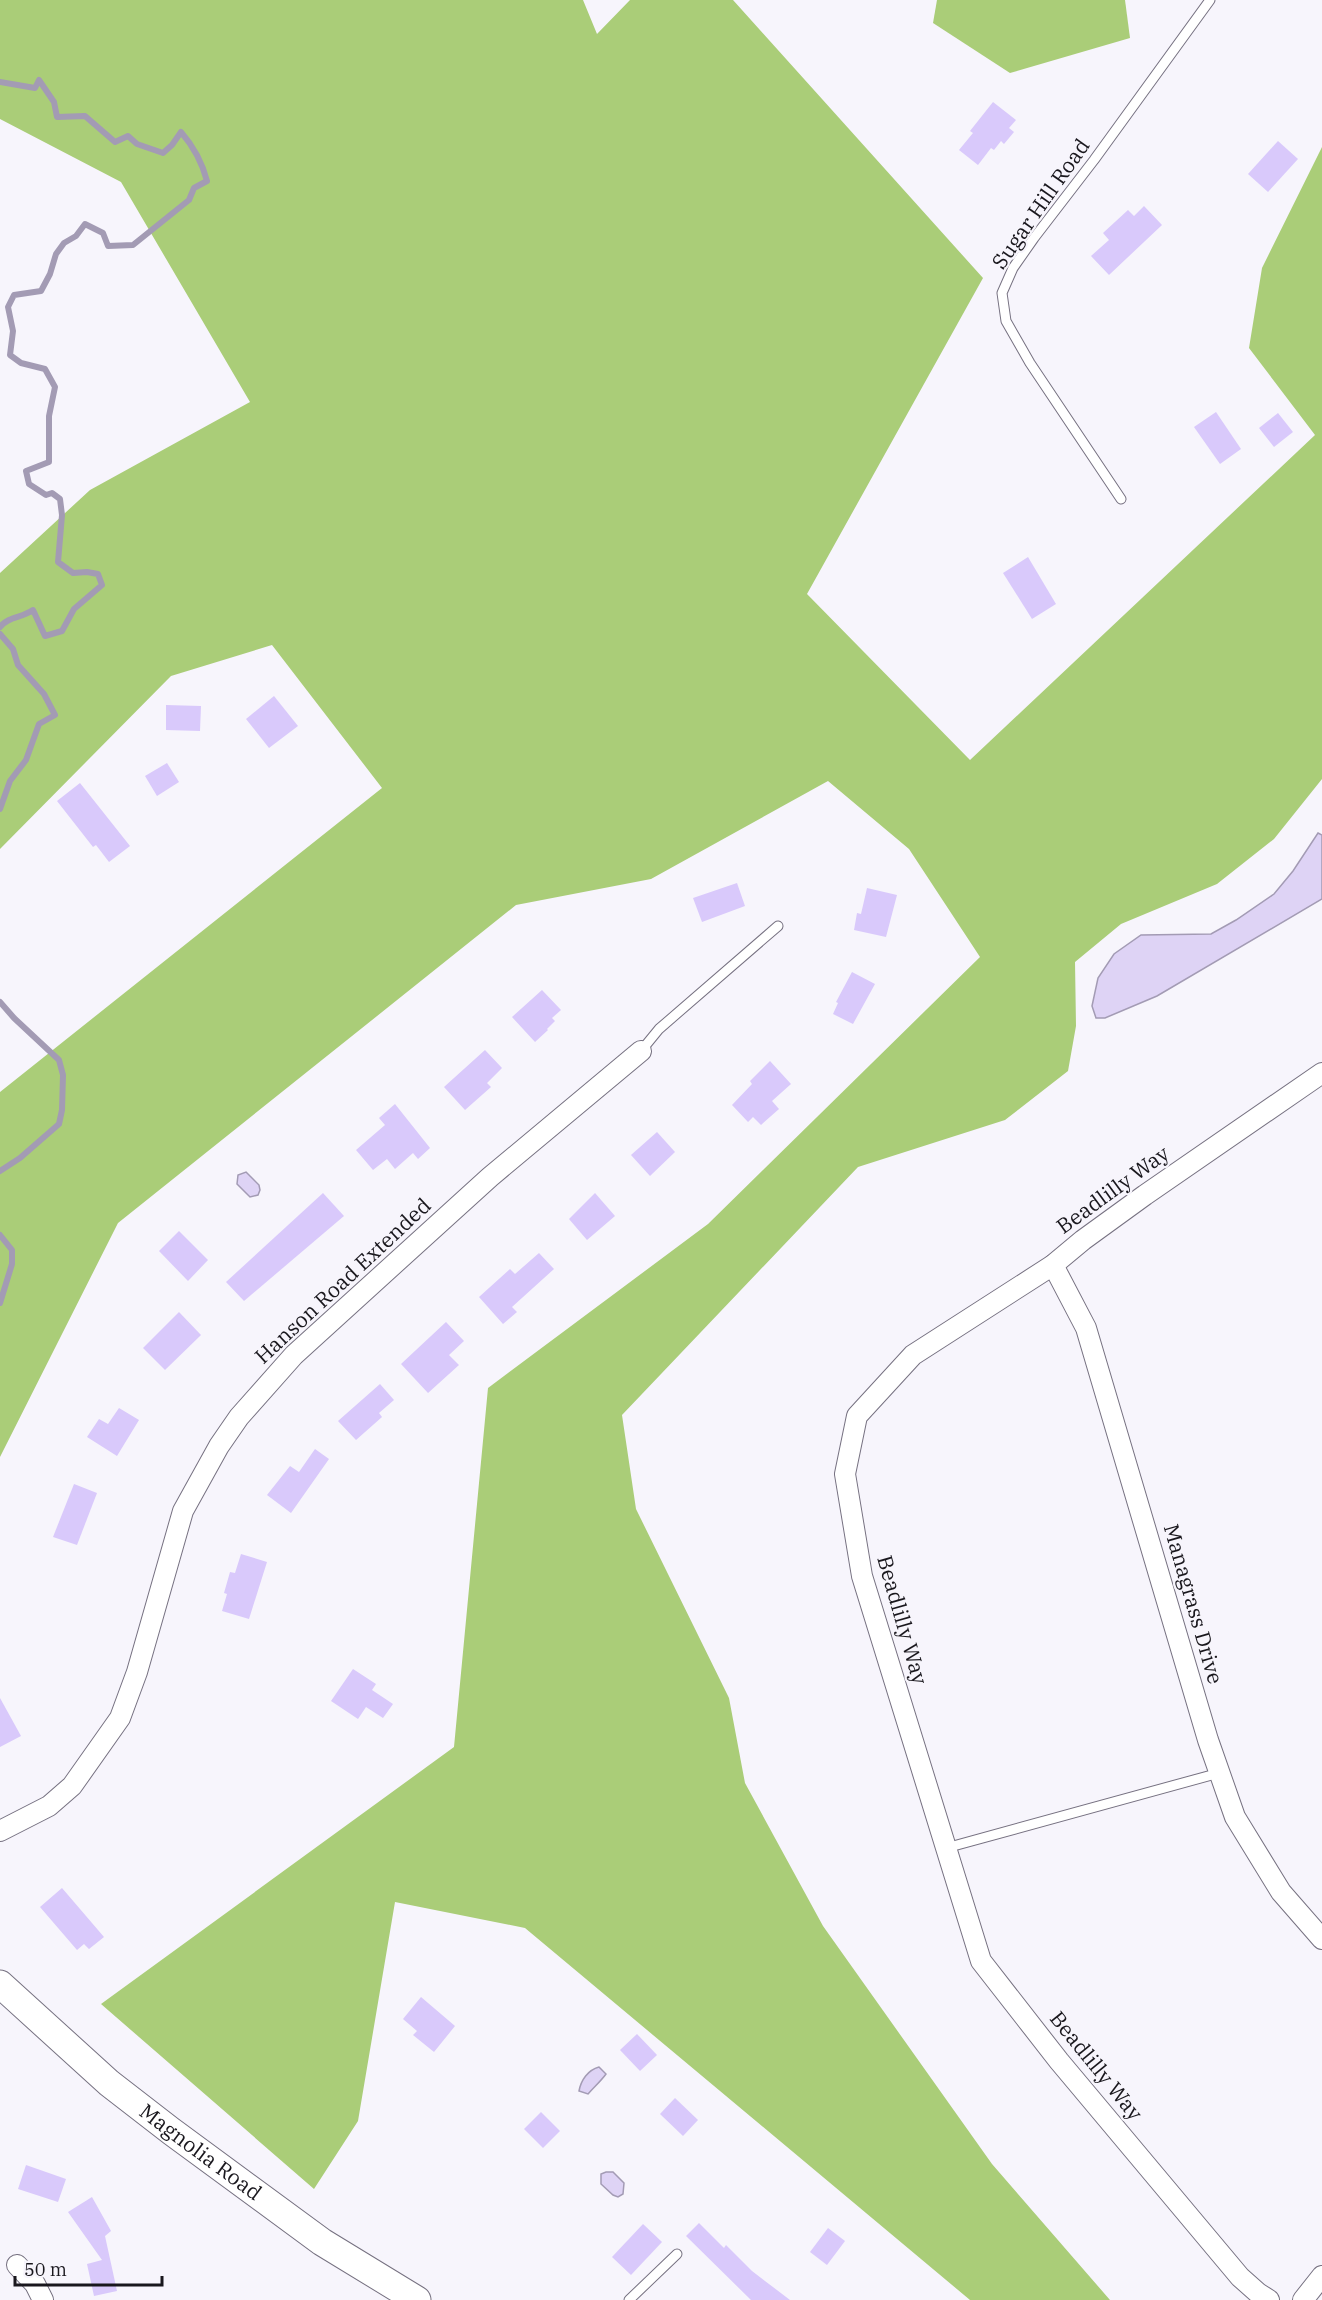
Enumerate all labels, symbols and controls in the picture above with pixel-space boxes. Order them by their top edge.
street label: Sugar Hill Road [985,133,1096,274]
street label: Beadlilly Way [1050,1138,1175,1240]
street label: Hanson Road Extended [248,1191,437,1369]
street label: Managrass Drive [1158,1521,1230,1687]
street label: Beadlilly Way [871,1552,935,1688]
street label: Beadlilly Way [1044,2005,1150,2126]
street label: Magnolia Road [134,2097,268,2206]
scale bar [15,2249,162,2287]
text: 50 m [24,2258,67,2281]

